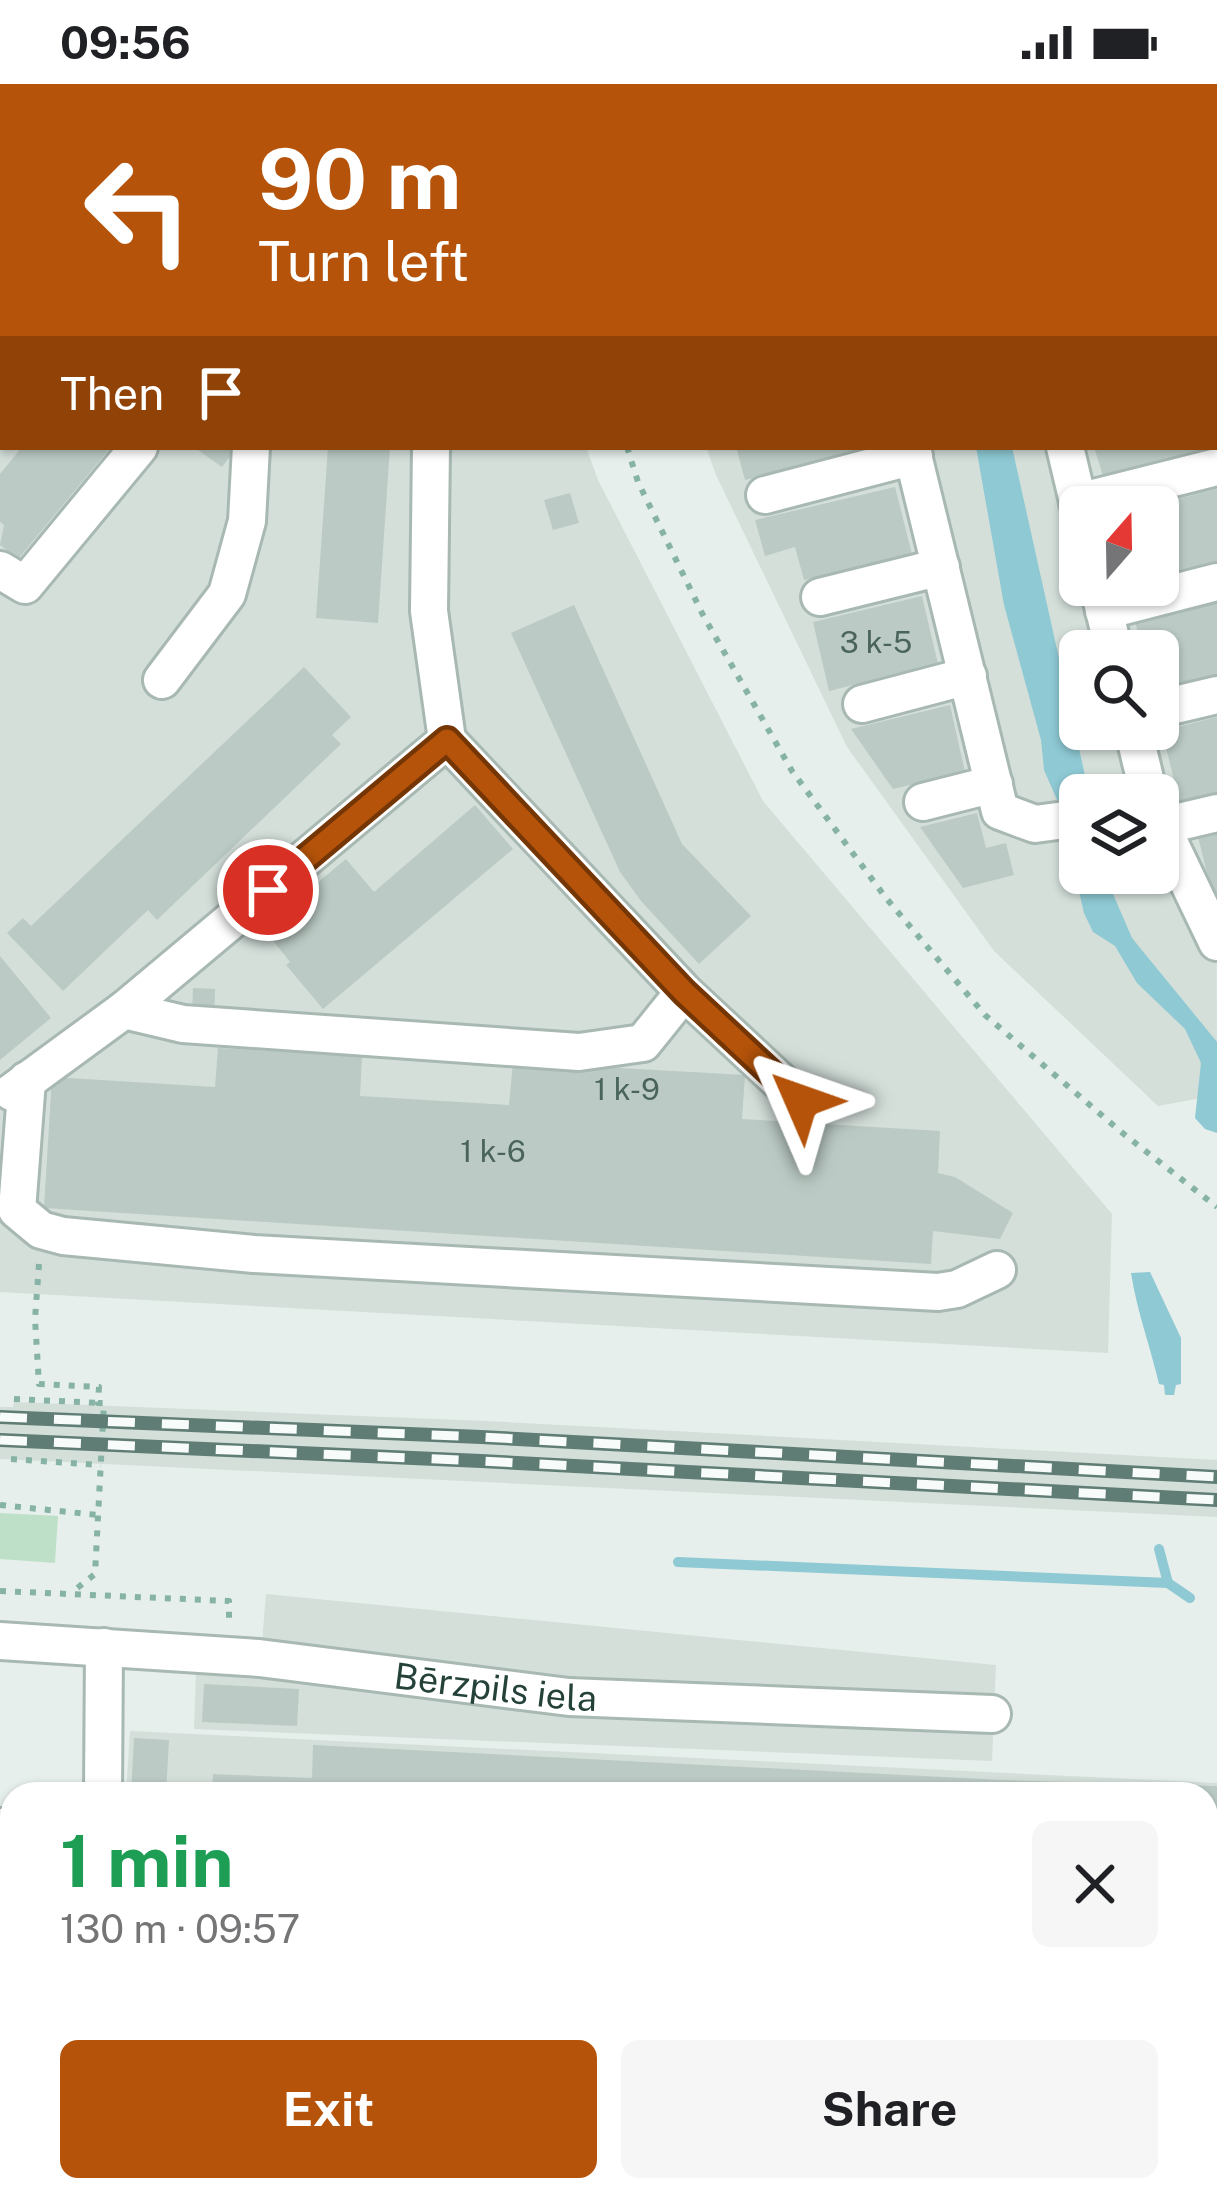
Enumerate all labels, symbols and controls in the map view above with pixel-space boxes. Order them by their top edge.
text: 09:56 [60,16,191,69]
text: 90 m [258,129,461,228]
icon: left [60,132,216,288]
text: Turn left [258,230,469,293]
icon: arrive [188,360,254,426]
text: Then [60,367,164,420]
north arrow [1059,486,1179,606]
map controls [1059,486,1179,894]
house number: 3 k-5 [840,624,912,660]
button: search [1059,630,1179,750]
button: layers [1059,774,1179,894]
pin [217,839,319,941]
icon: arrive [235,857,301,923]
position arrow [738,1038,864,1164]
house number: 1 k-9 [594,1071,660,1107]
house number: 1 k-6 [460,1133,526,1169]
street label: Bērzpils iela [392,1654,598,1719]
text: 1 min [60,1819,234,1903]
button: close [1032,1821,1158,1947]
text: 130 m · 09:57 [60,1906,300,1952]
button: Exit [60,2040,597,2178]
button: Share [621,2040,1158,2178]

